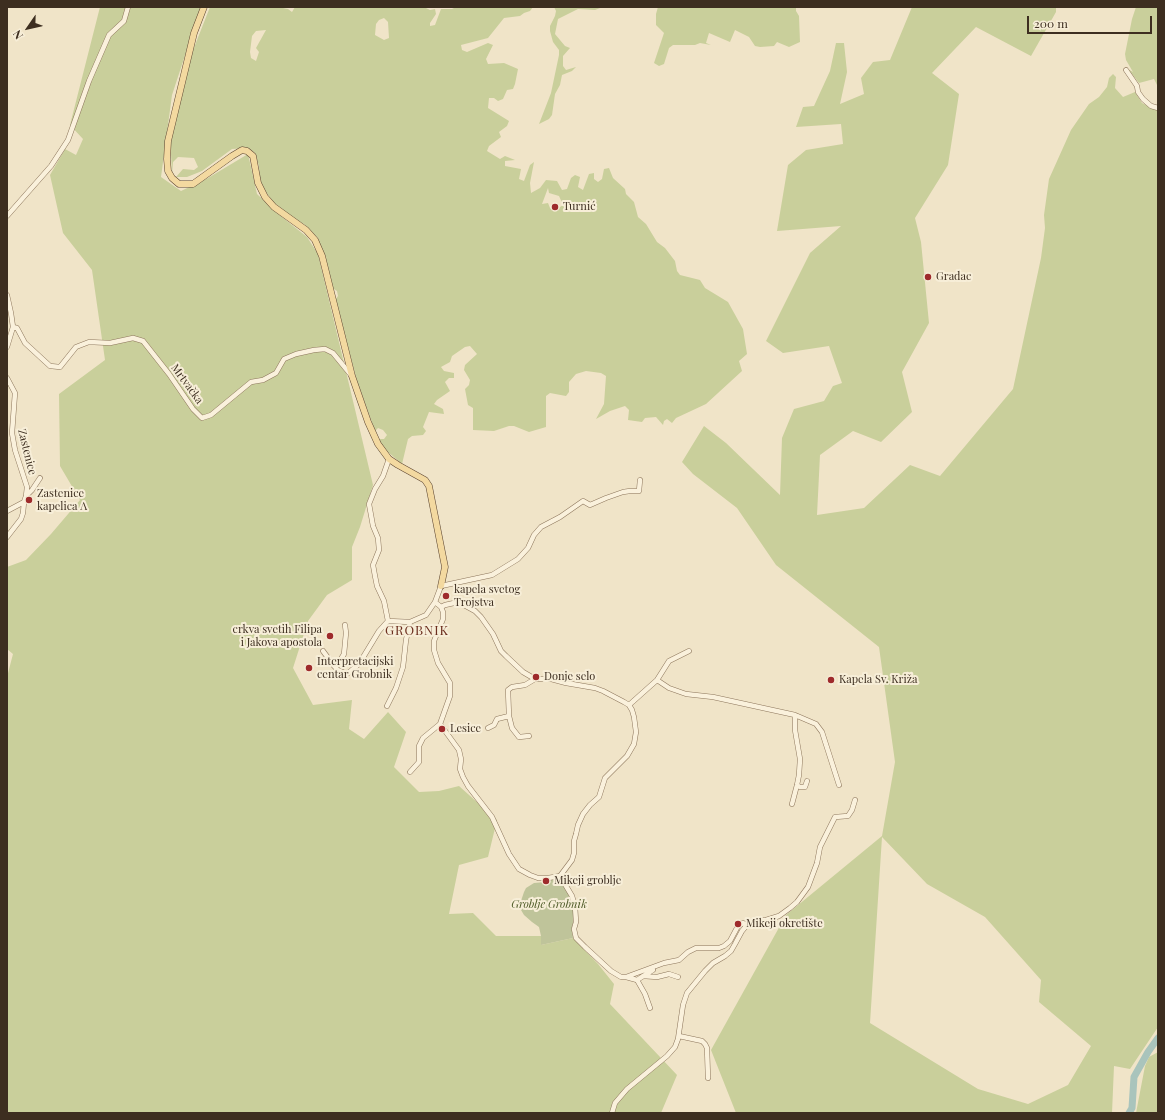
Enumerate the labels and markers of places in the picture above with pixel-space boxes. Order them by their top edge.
place label: Turnić [563,200,595,214]
marker: Turnić [550,202,560,212]
place label: Gradac [936,270,971,284]
marker: Gradac [923,272,933,282]
place label: Zastenice kapelica A [37,487,87,513]
marker: Zastenice kapelica A [24,495,34,505]
place label: kapela svetog Trojstva [454,583,520,609]
marker: kapela svetog Trojstva [441,591,451,601]
place label: crkva svetih Filipa i Jakova apostola [233,623,322,649]
marker: crkva svetih Filipa i Jakova apostola [325,631,335,641]
place label: Interpretacijski centar Grobnik [317,655,393,681]
marker: Interpretacijski centar Grobnik [304,663,314,673]
place label: Donje selo [544,670,595,684]
marker: Donje selo [531,672,541,682]
place label: Kapela Sv. Križa [839,673,917,687]
marker: Kapela Sv. Križa [826,675,836,685]
place label: Lesice [450,722,481,736]
marker: Lesice [437,724,447,734]
place label: Mikeji groblje [554,874,621,888]
marker: Mikeji groblje [541,876,551,886]
place label: Mikeji okretište [746,917,823,931]
marker: Mikeji okretište [733,919,743,929]

